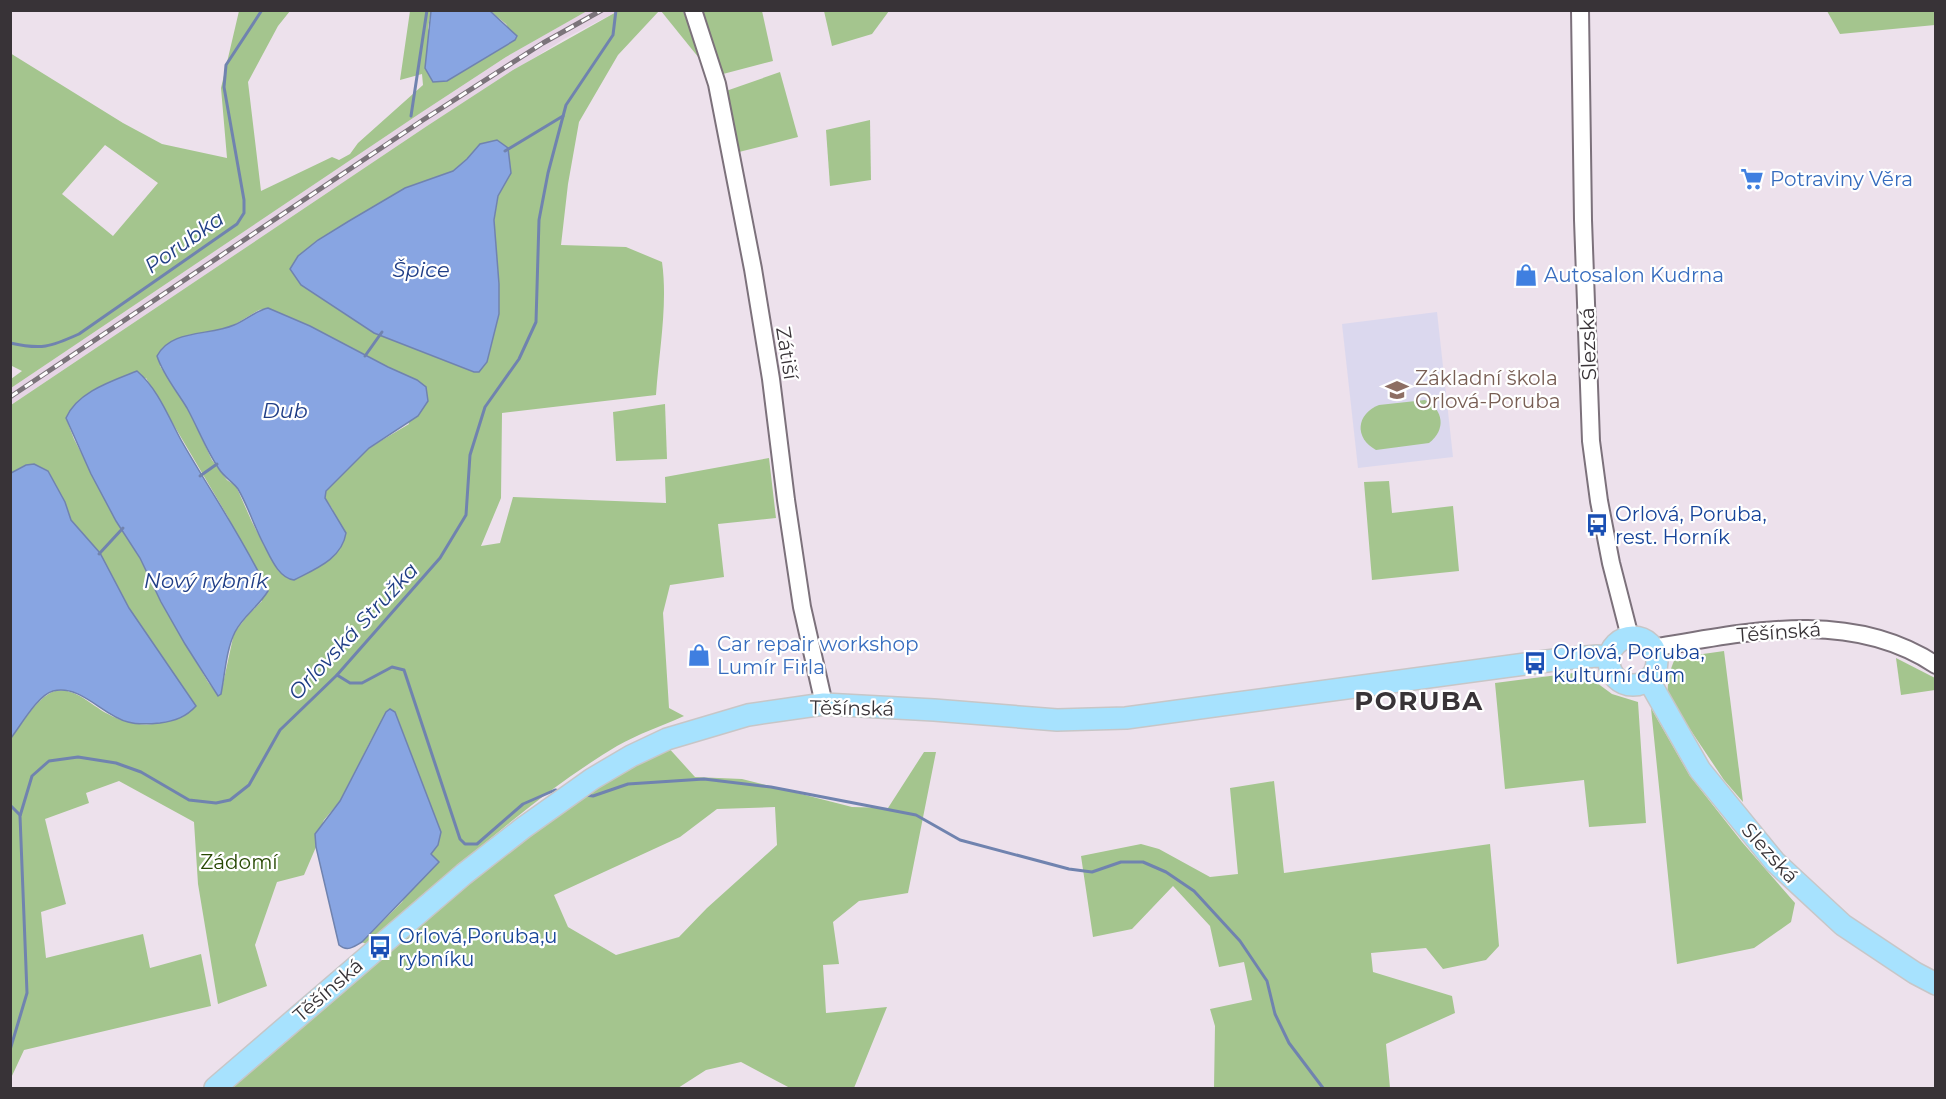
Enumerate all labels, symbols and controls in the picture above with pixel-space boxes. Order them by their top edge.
supermarket icon: Potraviny Věra [1739,166,1765,192]
place label: Potraviny Věra [1770,167,1913,191]
water label: Porubka [140,206,228,278]
water label: Špice [392,257,450,282]
shop icon: Autosalon Kudrna [1513,262,1539,288]
place label: Autosalon Kudrna [1544,263,1724,287]
street label: Slezská [1575,307,1601,381]
street label: Zátiší [771,325,803,383]
place label: Základní škola Orlová-Poruba [1415,366,1561,413]
school or university icon: Základní škola Orlová-Poruba [1384,377,1410,403]
water label: Dub [262,398,308,423]
place label: Orlová, Poruba, rest. Horník [1615,502,1767,549]
bus stop icon: Orlová, Poruba, rest. Horník [1584,512,1610,538]
water label: Orlovská Stružka [283,557,423,705]
water label: Nový rybník [144,568,270,593]
street label: Těšínská [1736,617,1822,647]
place label: Car repair workshop Lumír Firla [717,632,919,679]
place label: Orlová, Poruba, kulturní dům [1553,640,1705,687]
shop icon: Car repair workshop Lumír Firla [686,642,712,668]
bus stop icon: Orlová, Poruba, kulturní dům [1522,650,1548,676]
district label: PORUBA [1354,685,1484,717]
street label: Těšínská [810,695,894,721]
street label: Slezská [1737,818,1803,888]
park label: Zádomí [200,850,279,874]
place label: Orlová,Poruba,u rybníku [398,924,558,971]
bus stop icon: Orlová,Poruba,u rybníku [367,934,393,960]
street label: Těšínská [288,953,368,1027]

